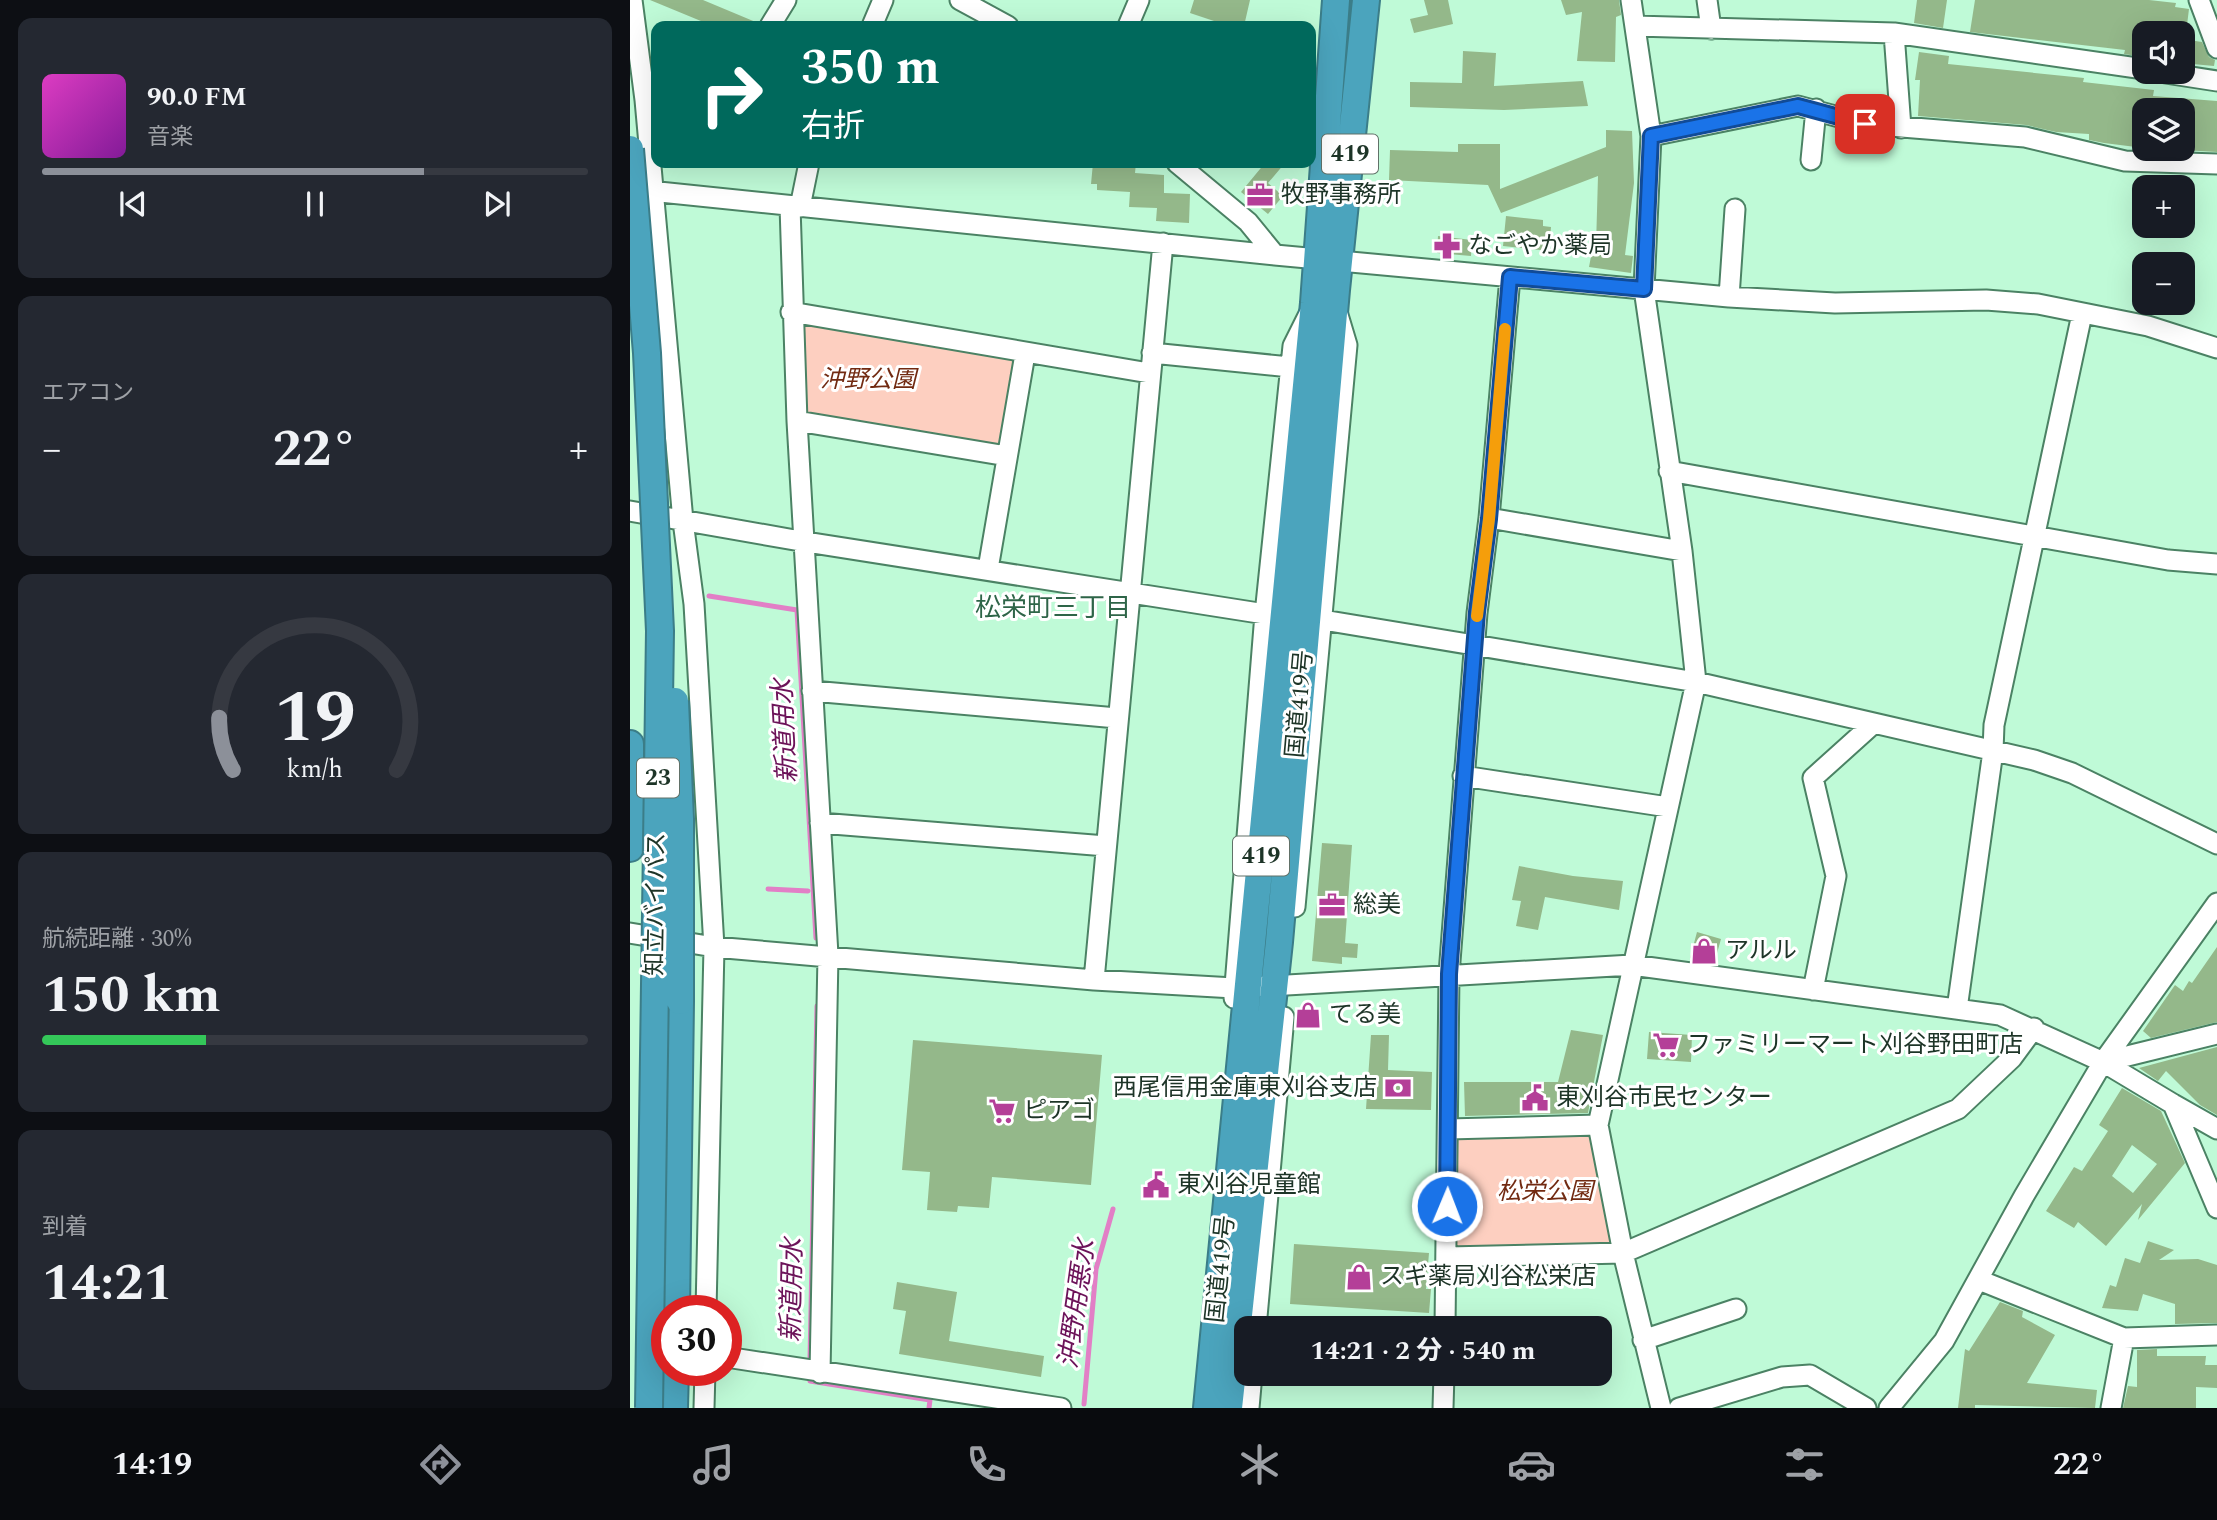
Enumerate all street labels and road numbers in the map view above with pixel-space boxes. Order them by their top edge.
road number: 419 [1322,134,1378,174]
street label: 国道419号 [1277,649,1323,759]
road number: 23 [637,758,679,798]
street label: 知立バイパス [637,832,675,976]
road number: 419 [1233,836,1289,876]
street label: 国道419号 [1197,1213,1245,1325]

